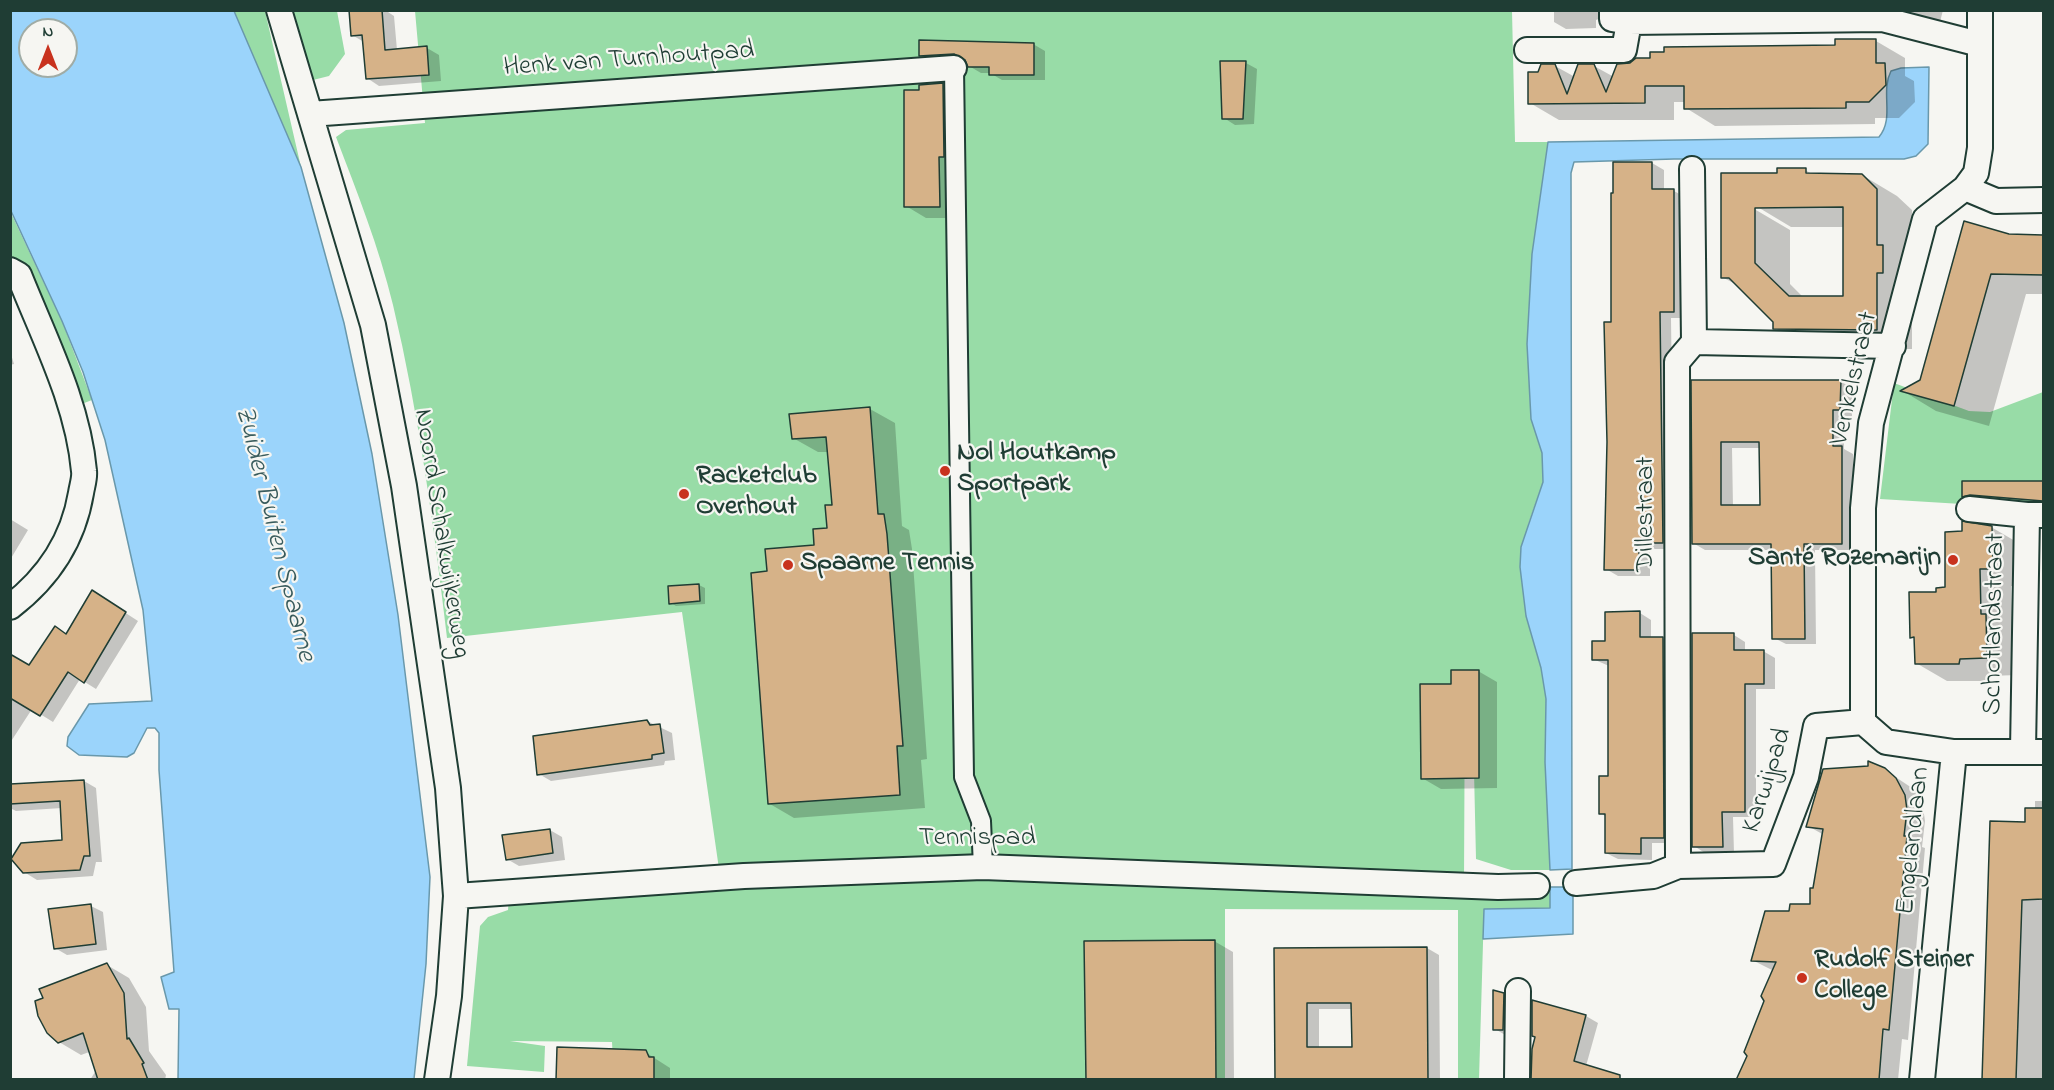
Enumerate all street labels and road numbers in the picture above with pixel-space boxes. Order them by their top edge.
street label: Henk van Turnhoutpad [502,36,756,86]
street label: Venkelstraat [1825,309,1887,449]
street label: Noord Schalkwijkerweg [404,407,476,661]
street label: Dillestraat [1632,456,1664,572]
street label: Schotlandstraat [1978,533,2014,715]
street label: Karwijpad [1737,724,1801,838]
street label: Engelandlaan [1891,765,1939,917]
street label: Tennispad [918,824,1036,856]

